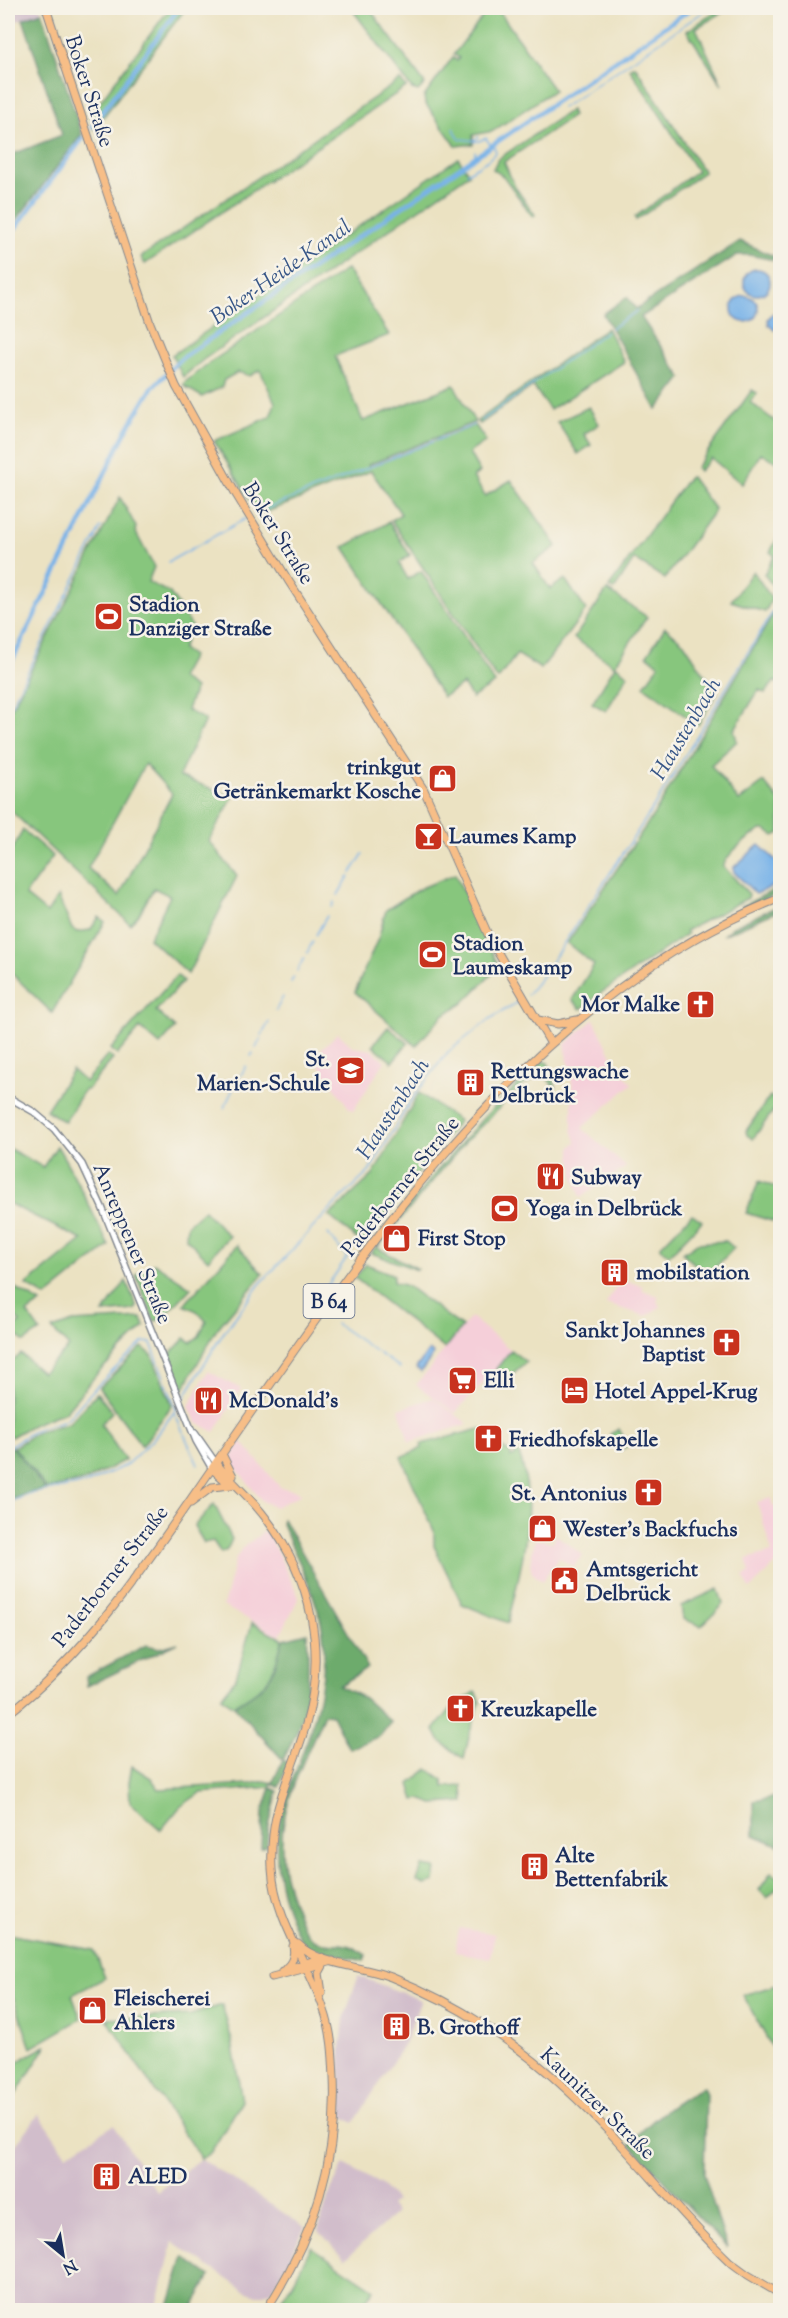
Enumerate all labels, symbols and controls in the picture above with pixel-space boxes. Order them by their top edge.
street label: Boker Straße [56,32,120,151]
water label: Boker-Heide-Kanal [205,213,359,334]
street label: Boker Straße [234,477,321,591]
place label: Stadion Danziger Straße [129,591,272,645]
sports icon: Stadion Danziger Straße [92,600,124,632]
water label: Haustenbach [644,672,731,787]
place label: trinkgut Getränkemarkt Kosche [213,754,422,808]
shop icon: trinkgut Getränkemarkt Kosche [426,763,458,795]
bar icon: Laumes Kamp [412,820,444,852]
place label: Laumes Kamp [449,823,577,853]
place label: Stadion Laumeskamp [453,930,573,984]
sports icon: Stadion Laumeskamp [416,939,448,971]
church icon: Mor Malke [685,988,717,1020]
place label: Mor Malke [581,991,680,1021]
place label: St. Marien-Schule [197,1046,330,1100]
water label: Haustenbach [350,1053,439,1166]
school or university icon: St. Marien-Schule [335,1055,367,1087]
place label: Rettungswache Delbrück [491,1058,629,1112]
building icon: Rettungswache Delbrück [454,1067,486,1099]
street label: Paderborner Straße [335,1110,468,1264]
street label: Anreppener Straße [84,1159,179,1329]
restaurant icon: Subway [534,1161,566,1193]
place label: Subway [571,1164,642,1194]
sports icon: Yoga in Delbrück [489,1192,521,1224]
place label: Yoga in Delbrück [526,1195,683,1225]
shop icon: First Stop [381,1222,413,1254]
place label: First Stop [418,1225,506,1255]
building icon: mobilstation [599,1256,631,1288]
place label: mobilstation [636,1259,750,1289]
road number: B 64 [304,1284,354,1318]
place label: Sankt Johannes Baptist [565,1317,706,1371]
church icon: Sankt Johannes Baptist [710,1326,742,1358]
supermarket icon: Elli [447,1364,479,1396]
place label: Elli [484,1367,514,1397]
hotel icon: Hotel Appel-Krug [558,1375,590,1407]
place label: Hotel Appel-Krug [595,1378,758,1408]
restaurant icon: McDonald's [192,1384,224,1416]
place label: McDonald's [229,1387,338,1417]
church icon: Friedhofskapelle [472,1423,504,1455]
place label: Friedhofskapelle [509,1426,659,1456]
church icon: St. Antonius [632,1477,664,1509]
place label: St. Antonius [511,1480,627,1510]
street label: Paderborner Straße [46,1500,177,1655]
shop icon: Wester's Backfuchs [526,1513,558,1545]
place label: Wester's Backfuchs [563,1516,738,1546]
place label: Amtsgericht Delbrück [586,1556,699,1610]
public building icon: Amtsgericht Delbrück [549,1565,581,1597]
church icon: Kreuzkapelle [444,1693,476,1725]
place label: Kreuzkapelle [481,1696,597,1726]
place label: Alte Bettenfabrik [555,1842,669,1896]
building icon: Alte Bettenfabrik [518,1851,550,1883]
place label: Fleischerei Ahlers [114,1985,210,2039]
shop icon: Fleischerei Ahlers [77,1994,109,2026]
building icon: B. Grothoff [380,2011,412,2043]
place label: B. Grothoff [417,2014,521,2044]
street label: Kaunitzer Straße [532,2041,661,2167]
building icon: ALED [91,2160,123,2192]
place label: ALED [128,2163,187,2193]
north arrow [33,2225,93,2285]
text: N [58,2253,81,2279]

